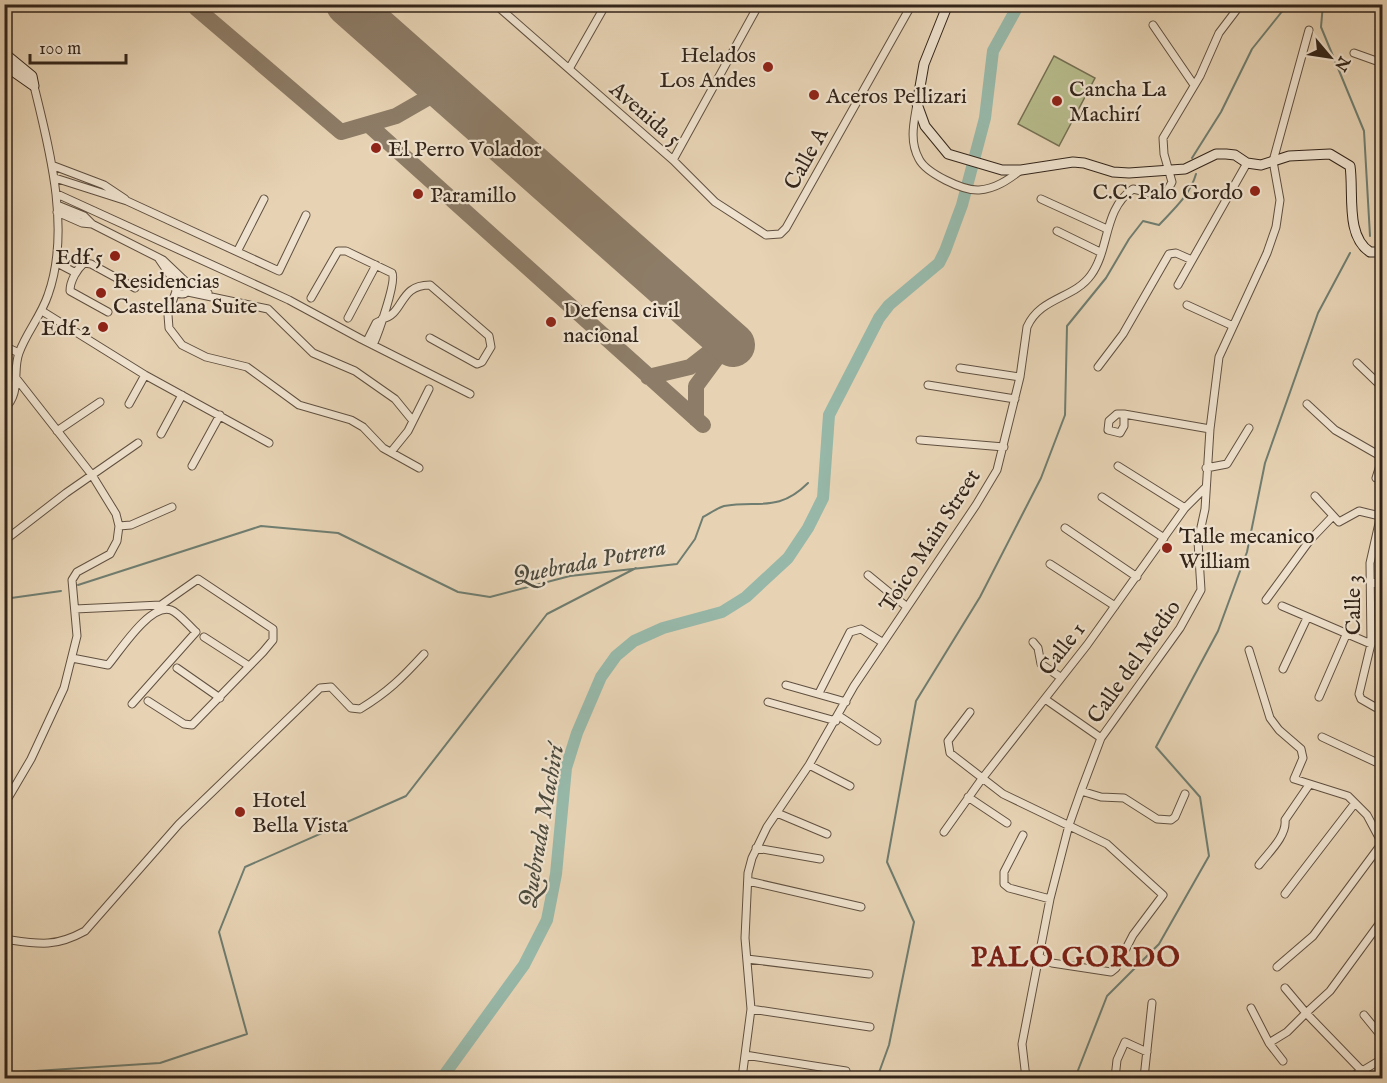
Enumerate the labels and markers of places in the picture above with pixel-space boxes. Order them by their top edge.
place label: Helados Los Andes [660,42,756,95]
marker: Helados Los Andes [761,60,775,74]
place label: Cancha La Machirí [1069,76,1167,129]
place label: Aceros Pellizari [825,83,967,111]
marker: Aceros Pellizari [807,88,821,102]
marker: Cancha La Machirí [1050,94,1064,108]
place label: El Perro Volador [388,136,542,164]
marker: El Perro Volador [369,141,383,155]
place label: C.C. Palo Gordo [1092,179,1243,207]
place label: Paramillo [430,182,516,210]
marker: C.C. Palo Gordo [1248,184,1262,198]
marker: Paramillo [411,187,425,201]
place label: Edf 5 [55,244,103,272]
marker: Edf 5 [108,249,122,263]
place label: Residencias Castellana Suite [113,268,257,321]
marker: Residencias Castellana Suite [94,286,108,300]
place label: Defensa civil nacional [563,297,679,350]
place label: Edf 2 [41,315,91,343]
marker: Defensa civil nacional [544,315,558,329]
marker: Edf 2 [96,320,110,334]
place label: Talle mecanico William [1179,523,1315,576]
marker: Talle mecanico William [1160,541,1174,555]
place label: Hotel Bella Vista [252,787,349,840]
marker: Hotel Bella Vista [233,805,247,819]

